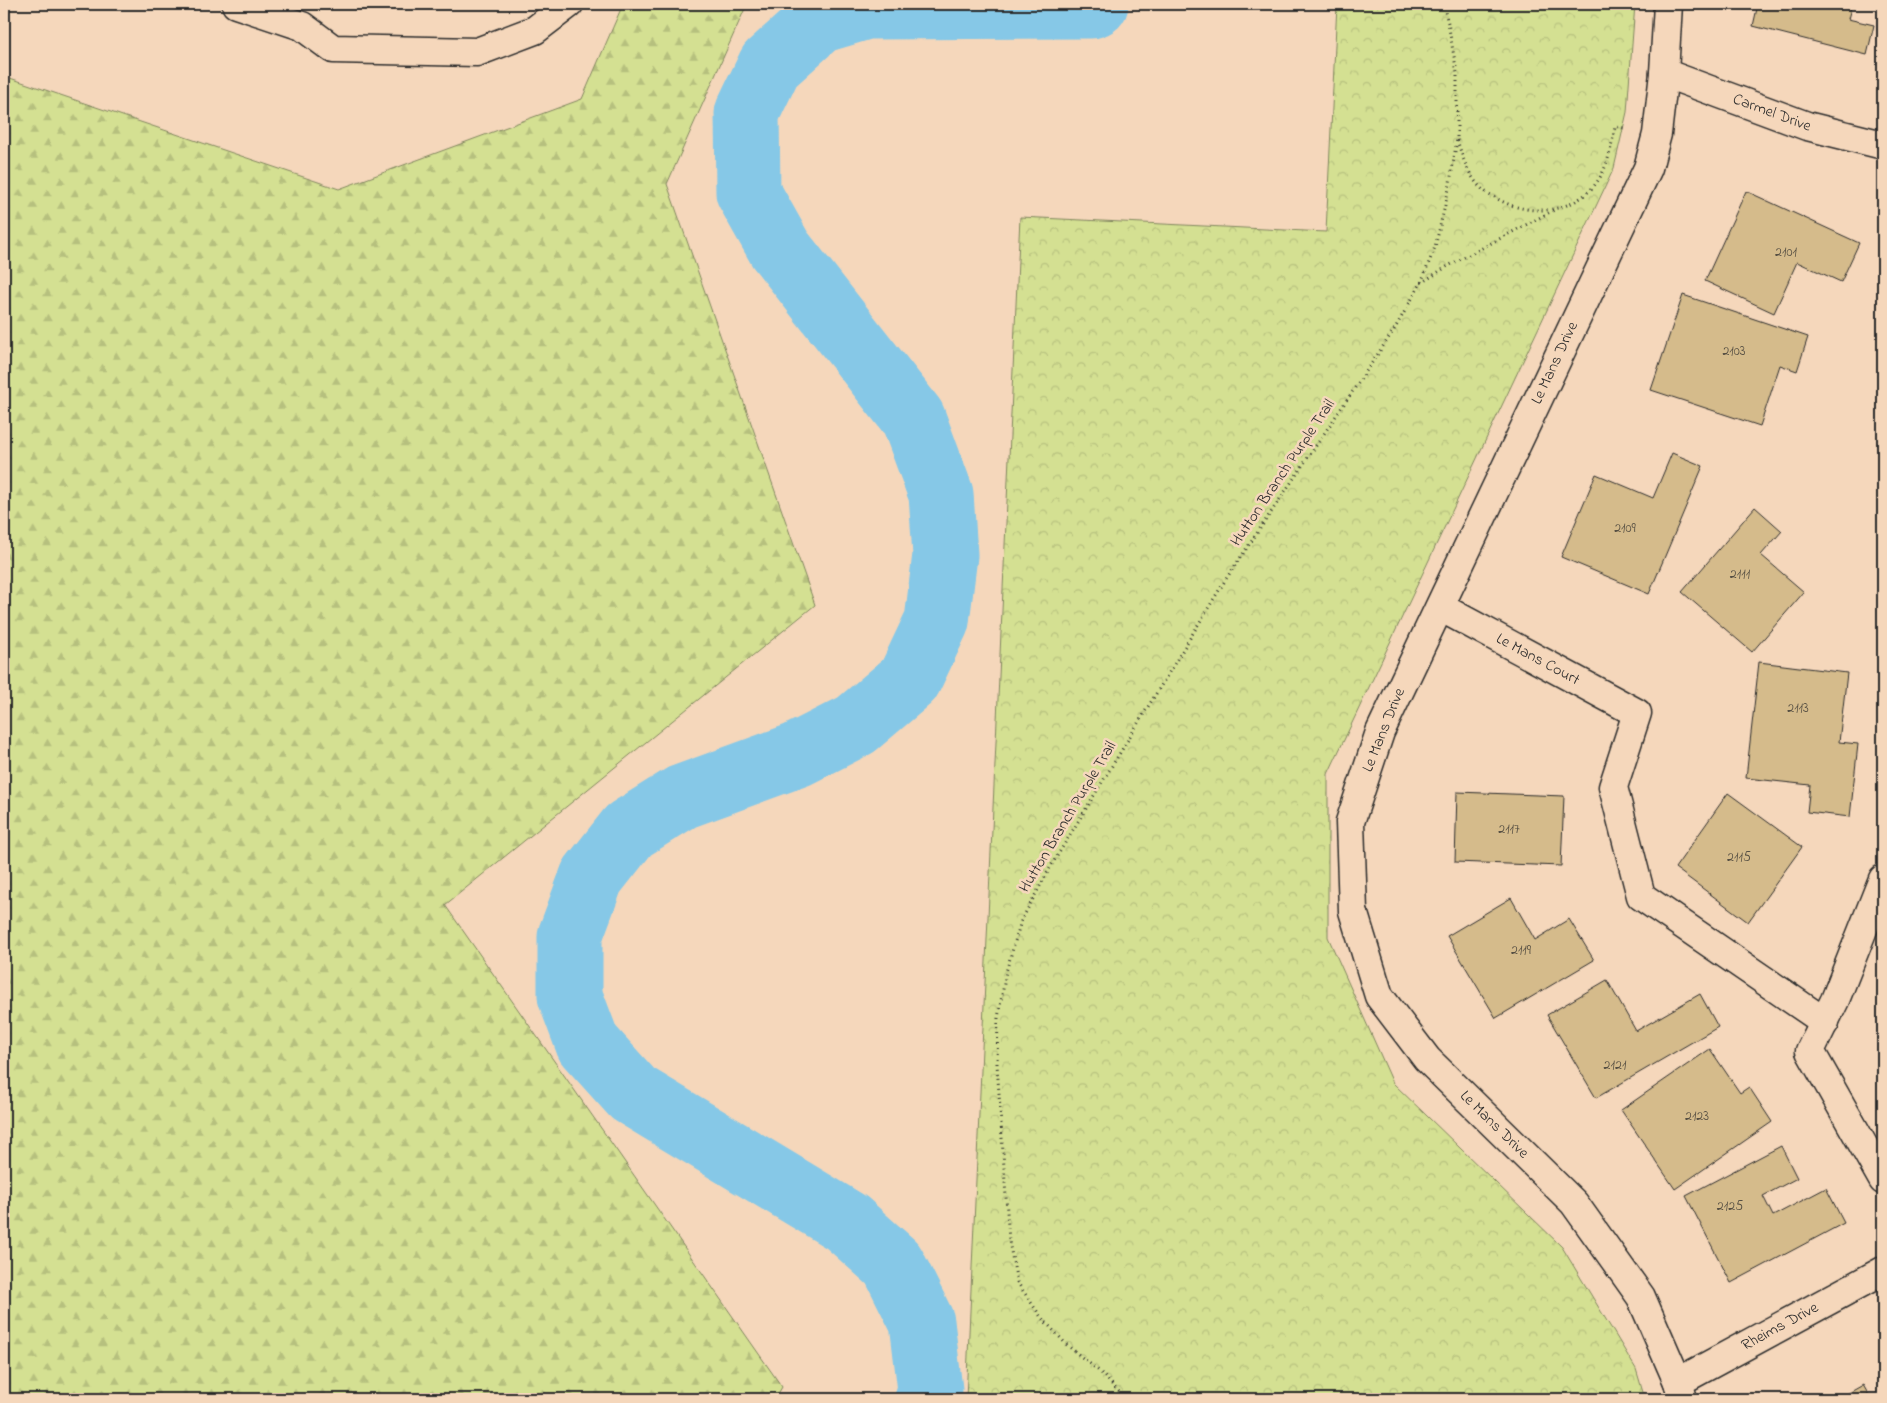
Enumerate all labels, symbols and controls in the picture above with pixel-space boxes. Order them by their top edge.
street label: Carmel Drive [1729,87,1815,139]
house number: 2101 [1775,242,1797,263]
street label: Le Mans Drive [1525,317,1585,408]
house number: 2103 [1722,341,1746,362]
street label: Hutton Branch Purple Trail [1225,394,1342,551]
house number: 2109 [1614,518,1637,539]
house number: 2111 [1730,564,1751,585]
street label: Le Mans Court [1491,627,1585,692]
street label: Le Mans Drive [1356,684,1412,776]
house number: 2113 [1787,698,1809,719]
street label: Hutton Branch Purple Trail [1013,736,1123,897]
house number: 2117 [1498,819,1520,840]
house number: 2115 [1727,847,1751,868]
house number: 2119 [1511,940,1532,961]
house number: 2121 [1604,1055,1627,1076]
street label: Le Mans Drive [1454,1085,1535,1165]
house number: 2123 [1685,1106,1709,1127]
house number: 2125 [1717,1196,1743,1217]
street label: Rheims Drive [1737,1296,1824,1357]

